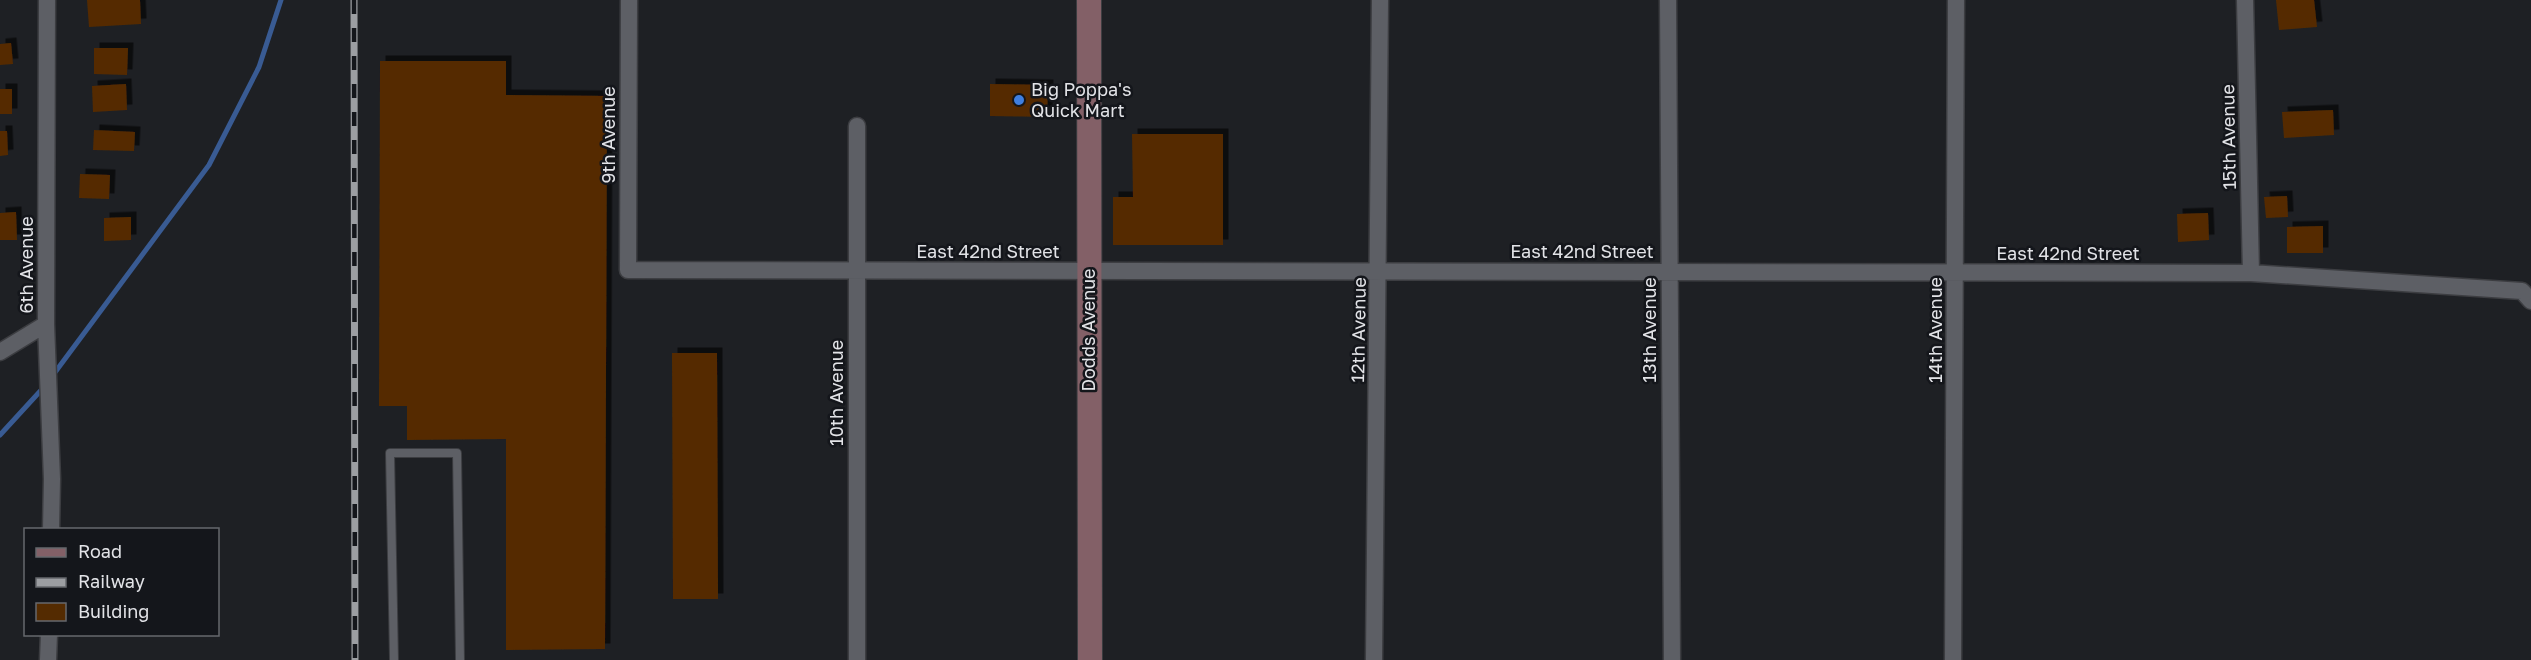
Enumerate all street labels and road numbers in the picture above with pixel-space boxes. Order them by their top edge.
street label: 15th Avenue [2216,84,2240,190]
street label: 9th Avenue [597,86,619,184]
street label: 6th Avenue [15,216,37,314]
street label: East 42nd Street [916,240,1060,262]
street label: East 42nd Street [1510,240,1654,262]
street label: East 42nd Street [1996,242,2140,264]
street label: Dodds Avenue [1077,268,1099,392]
street label: 12th Avenue [1346,277,1370,383]
street label: 13th Avenue [1638,277,1660,383]
street label: 14th Avenue [1924,277,1946,383]
street label: 10th Avenue [825,340,847,446]

